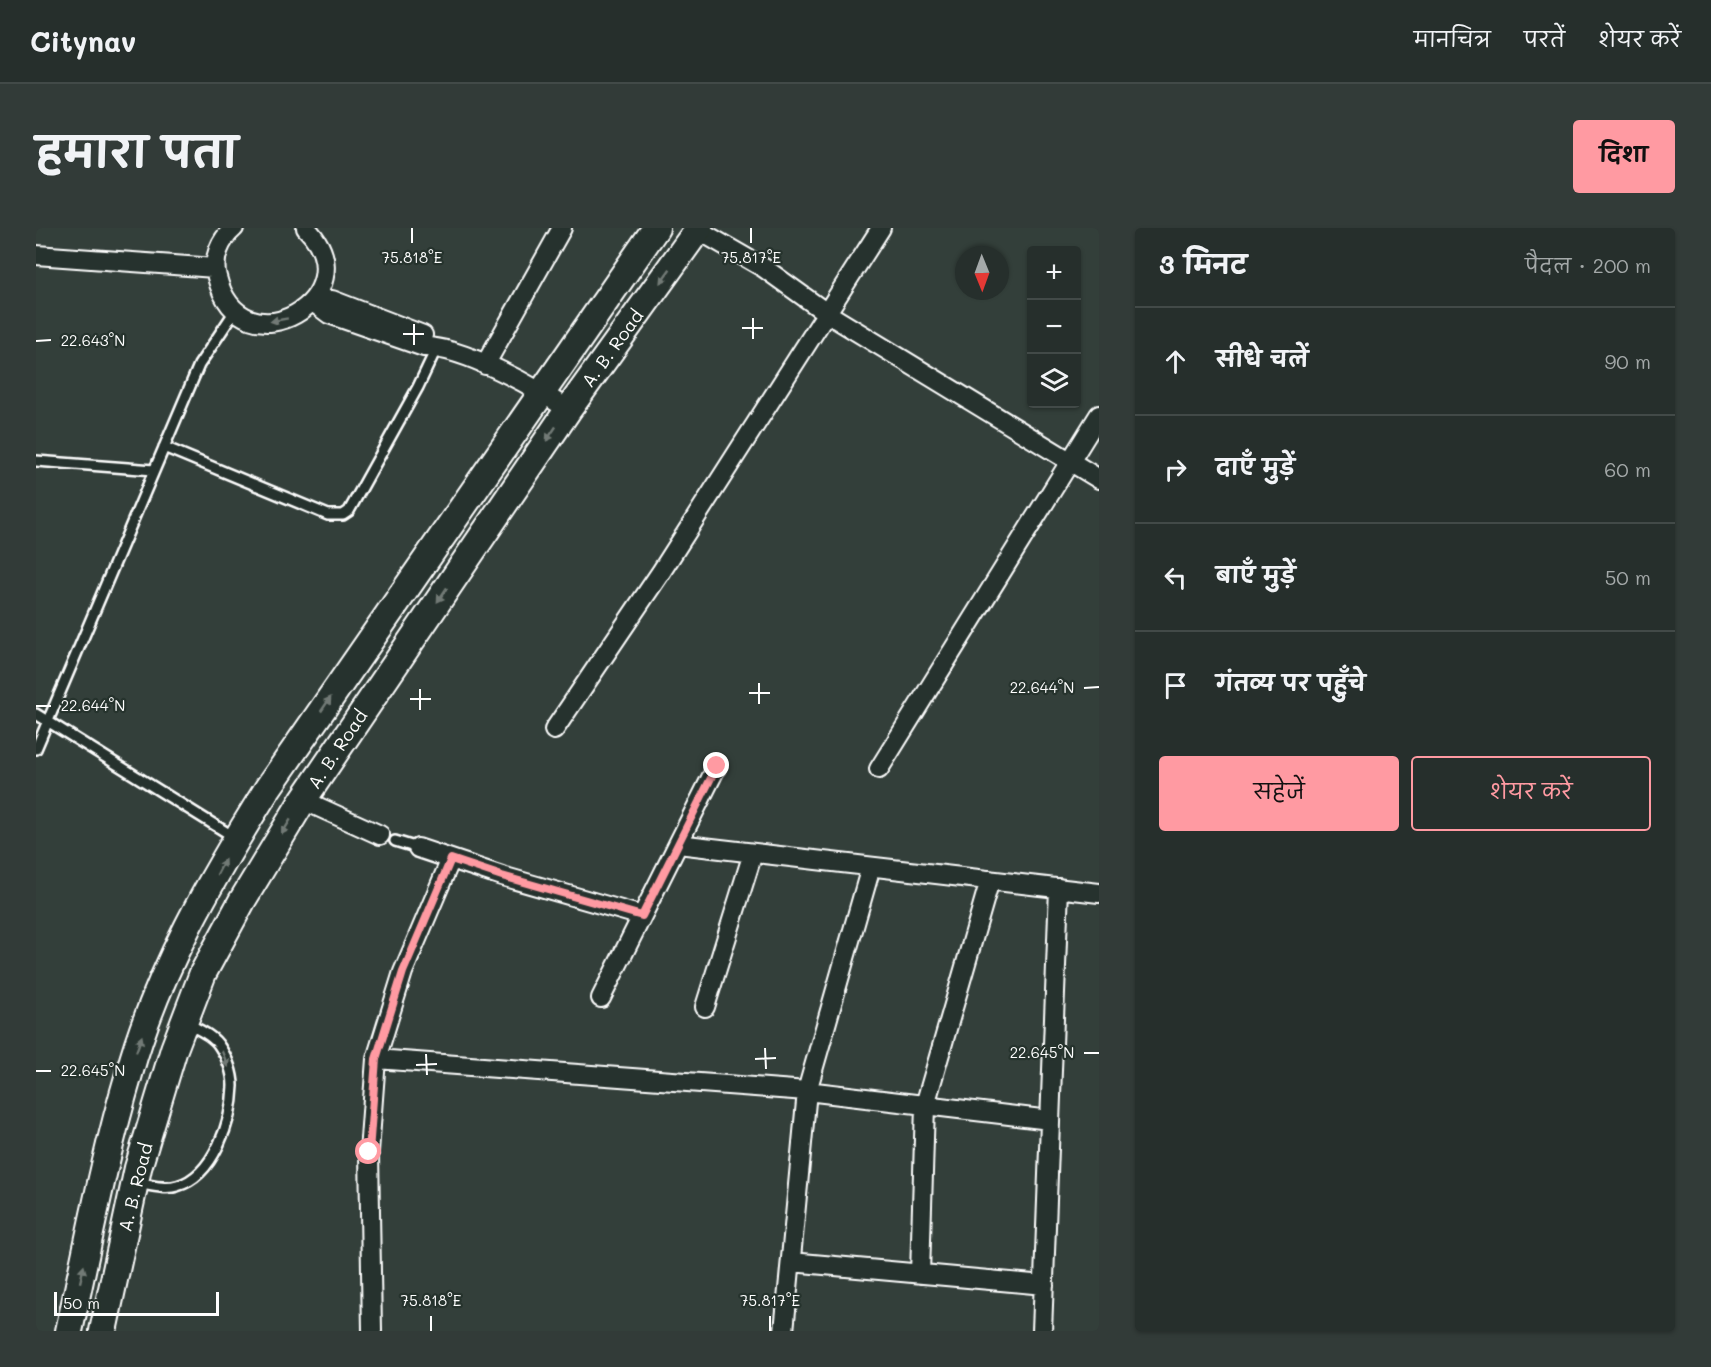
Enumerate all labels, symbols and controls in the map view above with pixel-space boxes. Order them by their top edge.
text: Citynav [30,23,136,59]
text: मानचित्र [1414,25,1491,52]
text: परतें [1524,25,1565,52]
text: शेयर करें [1598,25,1681,52]
button: दिशा [1573,120,1675,193]
text: हमारा पता [36,123,238,178]
north arrow [955,246,1009,300]
map controls [1027,246,1081,408]
button: + [1027,246,1081,300]
text: 75.818°E [382,247,443,267]
text: 75.817°E [721,247,781,267]
text: 3 मिनट [1159,247,1247,281]
text: पैदल · 200 m [1525,252,1651,278]
one-way arrow [659,267,671,283]
button: − [1027,300,1081,354]
street label: A. B. Road [576,304,648,392]
one-way arrow [269,316,288,325]
text: 22.643°N [61,330,125,350]
text: सीधे चलें [1216,344,1308,373]
icon: ahead [1159,345,1192,378]
text: 90 m [1605,348,1651,374]
button: layers [1027,354,1081,408]
one-way arrow [546,426,557,443]
text: दाएँ मुड़ें [1216,452,1295,481]
icon: right [1159,453,1192,486]
text: 60 m [1604,456,1651,482]
text: बाएँ मुड़ें [1216,560,1296,589]
icon: left [1159,561,1192,594]
text: 50 m [1605,564,1651,590]
one-way arrow [436,587,448,603]
text: गंतव्य पर पहुँचे [1216,668,1366,697]
icon: arrive [1159,669,1192,702]
text: 22.644°N [1010,677,1074,697]
text: 22.644°N [61,695,125,715]
one-way arrow [320,696,332,712]
street label: A. B. Road [302,705,372,793]
route end [703,752,729,778]
button: सहेजें [1159,756,1399,831]
button: शेयर करें [1411,756,1651,831]
one-way arrow [281,819,292,835]
one-way arrow [216,859,226,876]
one-way arrow [135,1035,144,1053]
text: 22.645°N [1010,1042,1074,1062]
one-way arrow [221,1051,231,1069]
text: 22.645°N [61,1060,125,1080]
route start [355,1138,381,1164]
street label: A. B. Road [112,1140,158,1234]
one-way arrow [78,1264,87,1283]
scale bar [54,1289,219,1316]
text: 75.818°E [401,1290,462,1310]
text: 75.817°E [740,1290,800,1310]
text: 50 m [63,1292,100,1313]

